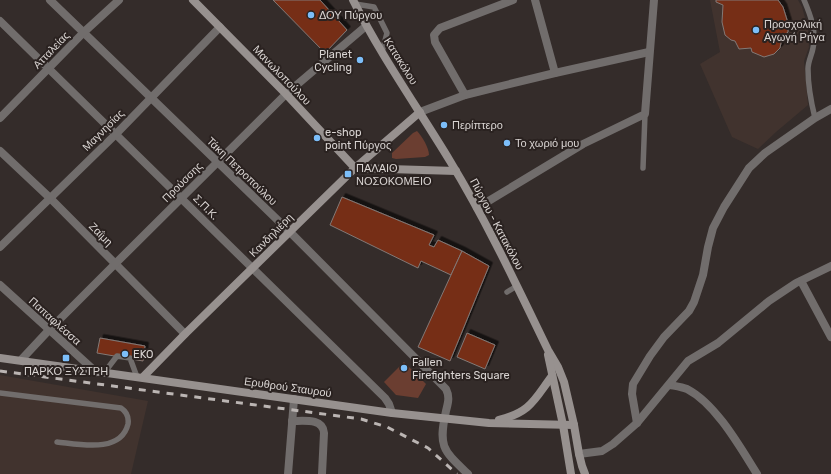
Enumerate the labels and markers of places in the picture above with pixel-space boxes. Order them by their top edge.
place label: ΔΟΥ Πύργου [319,9,382,22]
marker: ΔΟΥ Πύργου [306,10,316,20]
place label: Προσχολική Αγωγή Ρήγα [764,18,825,44]
marker: Προσχολική Αγωγή Ρήγα [751,25,761,35]
place label: Planet Cycling [314,48,353,74]
marker: Planet Cycling [355,55,365,65]
place label: Περίπτερο [452,119,503,132]
marker: Περίπτερο [439,120,449,130]
place label: e-shop point Πύργος [325,126,391,152]
marker: e-shop point Πύργος [312,133,322,143]
place label: Το χωριό μου [515,137,579,150]
marker: Το χωριό μου [502,138,512,148]
place label: ΠΑΛΑΙΟ ΝΟΣΟΚΟΜΕΙΟ [356,162,432,188]
marker: ΠΑΛΑΙΟ ΝΟΣΟΚΟΜΕΙΟ [343,169,353,179]
place label: EKO [133,348,153,361]
marker: EKO [120,349,130,359]
marker: ΠΑΡΚΟ ΞΥΣΤΡΗ [61,353,71,363]
place label: Fallen Firefighters Square [412,356,510,382]
marker: Fallen Firefighters Square [399,363,409,373]
place label: ΠΑΡΚΟ ΞΥΣΤΡΗ [24,365,108,378]

